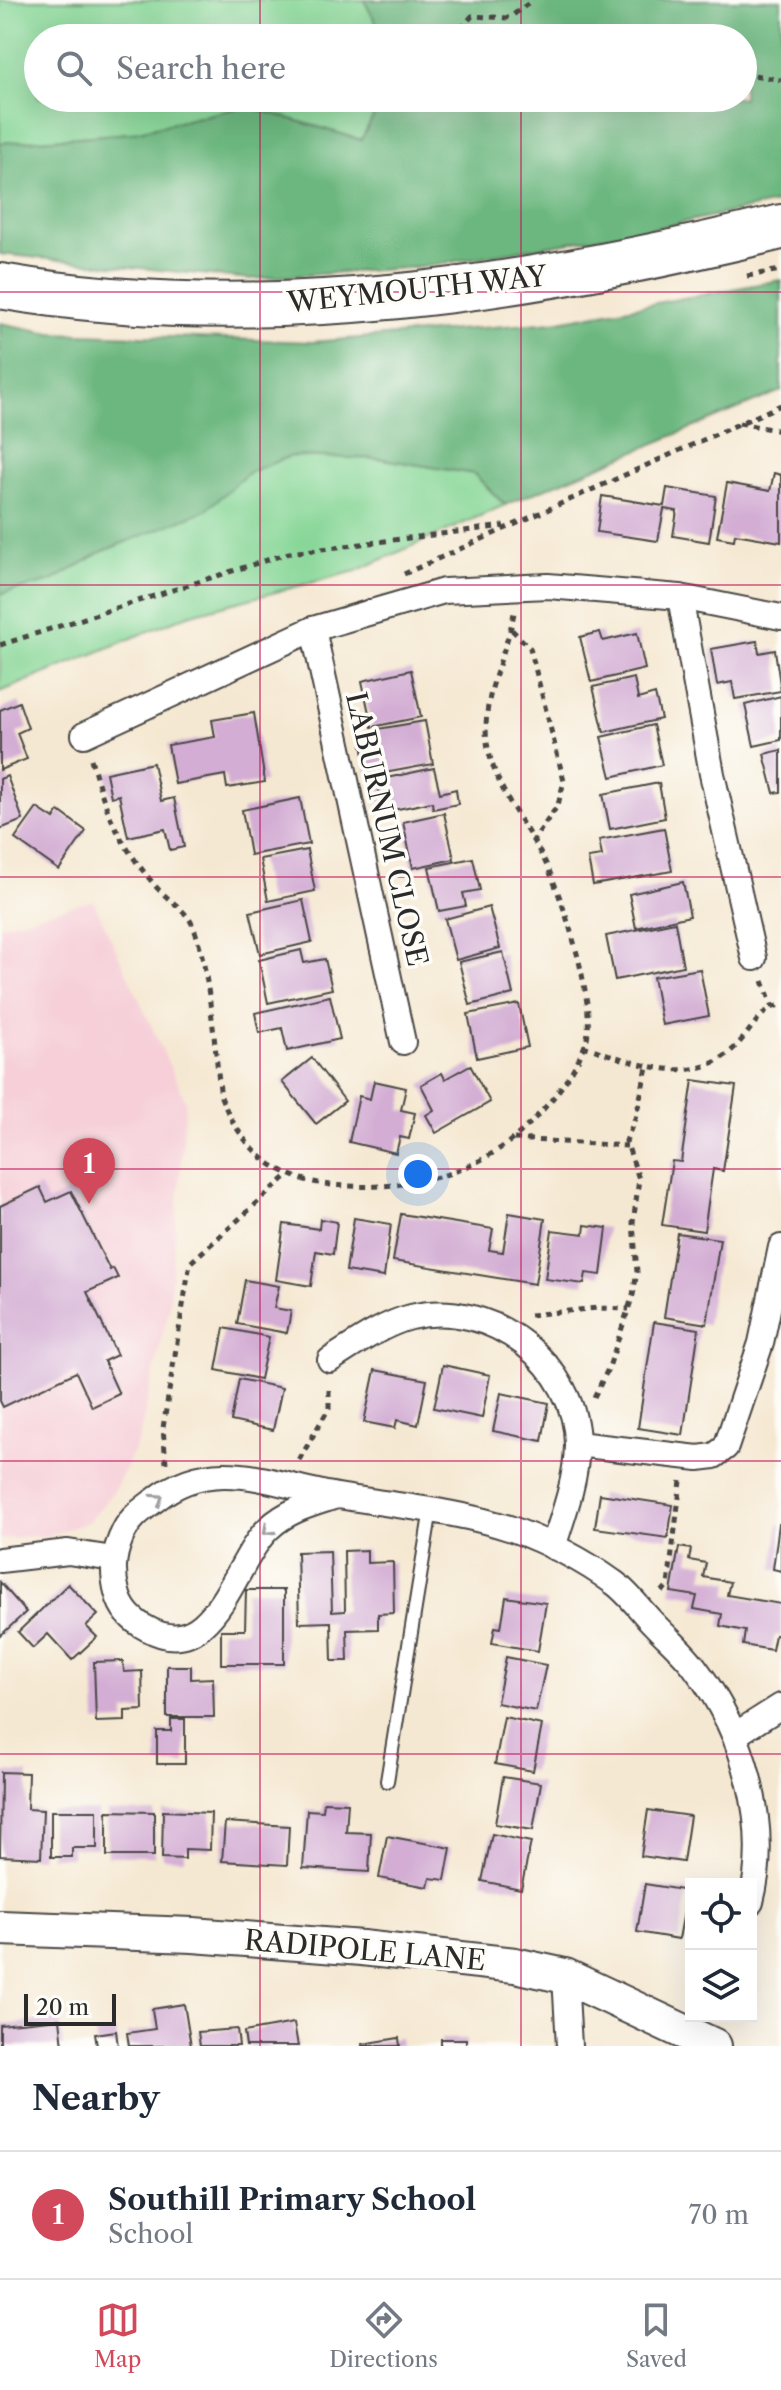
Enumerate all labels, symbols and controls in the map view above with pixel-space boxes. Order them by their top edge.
search box [24,24,757,112]
icon: search [52,46,96,90]
text: Search here [116,50,286,87]
street label: WEYMOUTH WAY [285,258,550,320]
street label: LABURNUM CLOSE [339,689,435,969]
pin: 1 [63,1138,115,1204]
your location [398,1154,438,1194]
one-way arrow [149,1494,163,1509]
one-way arrow [263,1520,277,1535]
map controls [685,1878,757,2022]
button: locate [685,1878,757,1950]
street label: RADIPOLE LANE [243,1923,487,1977]
button: layers [685,1950,757,2022]
scale bar [24,1990,116,2026]
text: 20 m [36,1994,89,2021]
text: Nearby [32,2077,160,2119]
text: Southill Primary School [108,2181,476,2218]
text: 1 [52,2199,64,2231]
text: 70 m [689,2199,749,2231]
text: School [108,2218,193,2250]
tab: Map [94,2298,141,2373]
tab: Directions [329,2298,438,2373]
tab: Saved [626,2298,687,2373]

